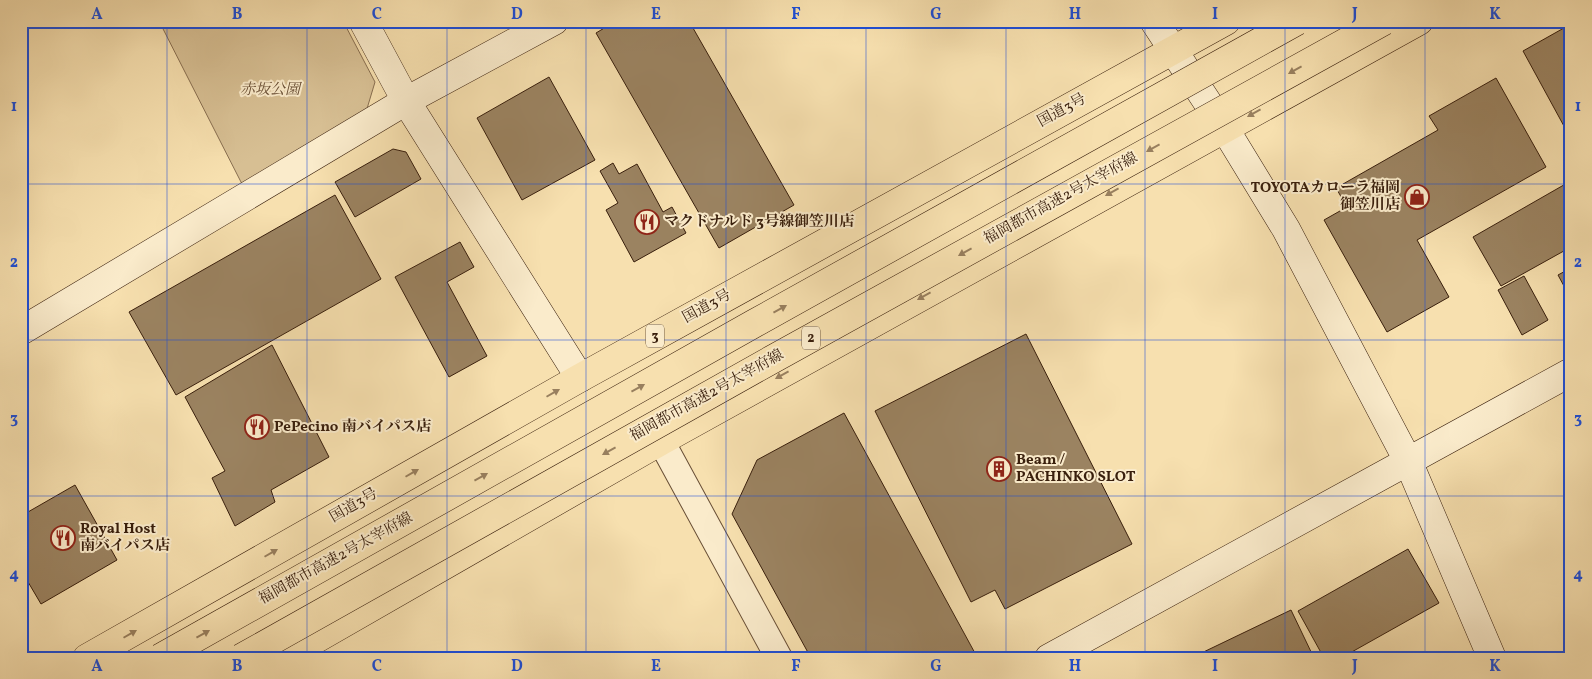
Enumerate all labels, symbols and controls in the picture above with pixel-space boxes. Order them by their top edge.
text: A [91,4,103,26]
text: B [232,4,243,26]
text: C [372,4,382,26]
text: D [511,4,523,26]
text: E [651,4,661,26]
text: F [791,4,801,26]
text: G [930,4,942,26]
text: H [1069,4,1081,26]
text: I [1212,4,1218,26]
text: J [1351,4,1358,26]
text: K [1489,4,1501,26]
one-way arrow [1288,66,1303,74]
park label: 赤坂公園 [240,80,303,101]
street label: 国道3号 [1034,89,1090,133]
text: 1 [11,96,17,118]
text: 1 [1575,96,1581,118]
one-way arrow [1247,109,1261,117]
one-way arrow [1146,144,1160,152]
street label: 福岡都市高速2号太宰府線 [980,148,1142,250]
place label: TOYOTAカローラ福岡 御笠川店 [1250,178,1400,216]
shop icon: TOYOTAカローラ福岡 御笠川店 [1404,184,1430,210]
one-way arrow [1105,187,1118,196]
restaurant icon: マクドナルド 3号線御笠川店 [634,209,660,235]
place label: マクドナルド 3号線御笠川店 [664,212,854,233]
one-way arrow [958,248,972,257]
text: 2 [10,252,18,274]
text: 2 [1574,252,1582,274]
street label: 国道3号 [679,285,735,329]
one-way arrow [916,292,931,300]
one-way arrow [773,305,787,313]
road number: 3 [646,324,664,348]
road number: 2 [802,326,820,349]
street label: 福岡都市高速2号太宰府線 [626,345,788,447]
one-way arrow [775,370,788,379]
one-way arrow [632,384,645,393]
one-way arrow [547,388,560,397]
text: 3 [10,408,18,430]
text: 3 [1574,408,1582,430]
restaurant icon: PePecino 南バイパス店 [244,414,270,440]
place label: PePecino 南バイパス店 [274,417,431,438]
one-way arrow [602,447,617,455]
place label: Beam / PACHINKO SLOT [1016,450,1136,488]
building icon: Beam / PACHINKO SLOT [986,456,1012,482]
one-way arrow [405,469,420,477]
one-way arrow [475,472,488,481]
street label: 国道3号 [326,484,382,528]
street label: 福岡都市高速2号太宰府線 [255,508,417,610]
place label: Royal Host 南バイパス店 [80,519,170,557]
restaurant icon: Royal Host 南バイパス店 [50,525,76,551]
one-way arrow [264,549,278,558]
text: 4 [9,564,19,586]
text: 4 [1573,564,1583,586]
one-way arrow [123,629,136,638]
one-way arrow [195,630,210,638]
text: A [91,656,103,678]
text: B [232,656,243,678]
text: C [372,656,382,678]
text: D [511,656,523,678]
text: E [651,656,661,678]
text: F [791,656,801,678]
text: G [930,656,942,678]
text: H [1069,656,1081,678]
text: I [1212,656,1218,678]
text: J [1351,656,1358,678]
text: K [1489,656,1501,678]

